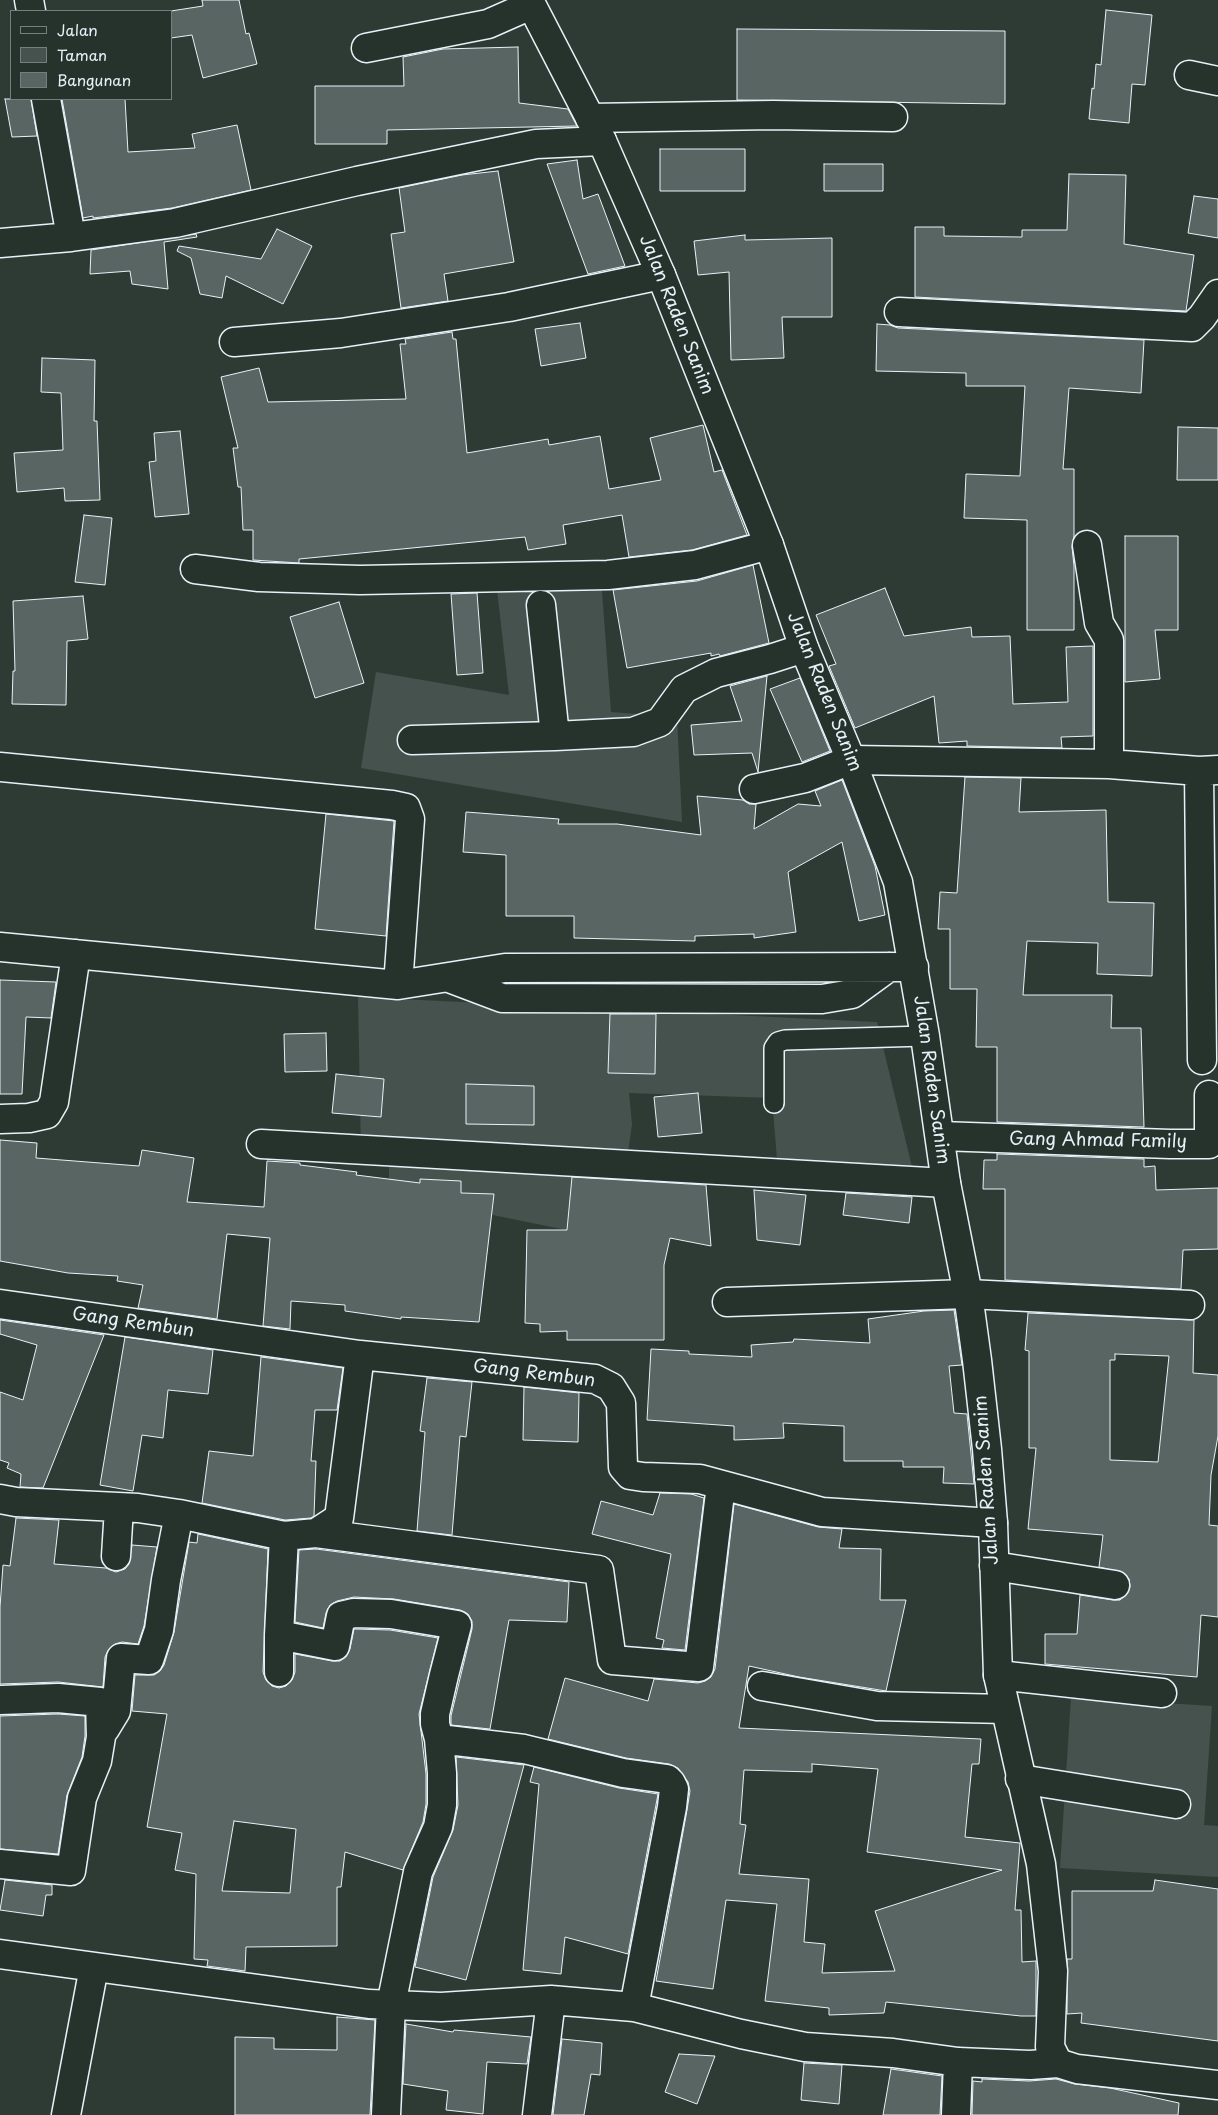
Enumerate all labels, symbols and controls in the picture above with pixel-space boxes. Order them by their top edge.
legend [10,10,172,100]
text: Jalan [57,18,98,41]
text: Taman [57,43,107,66]
text: Bangunan [57,68,131,91]
street label: Jalan Raden Sanim [634,232,718,398]
street label: Jalan Raden Sanim [782,609,866,775]
street label: Jalan Raden Sanim [908,994,954,1166]
street label: Gang Ahmad Family [1009,1129,1187,1153]
street label: Gang Rembun [71,1304,195,1342]
street label: Gang Rembun [472,1356,596,1392]
street label: Jalan Raden Sanim [970,1394,1004,1566]

